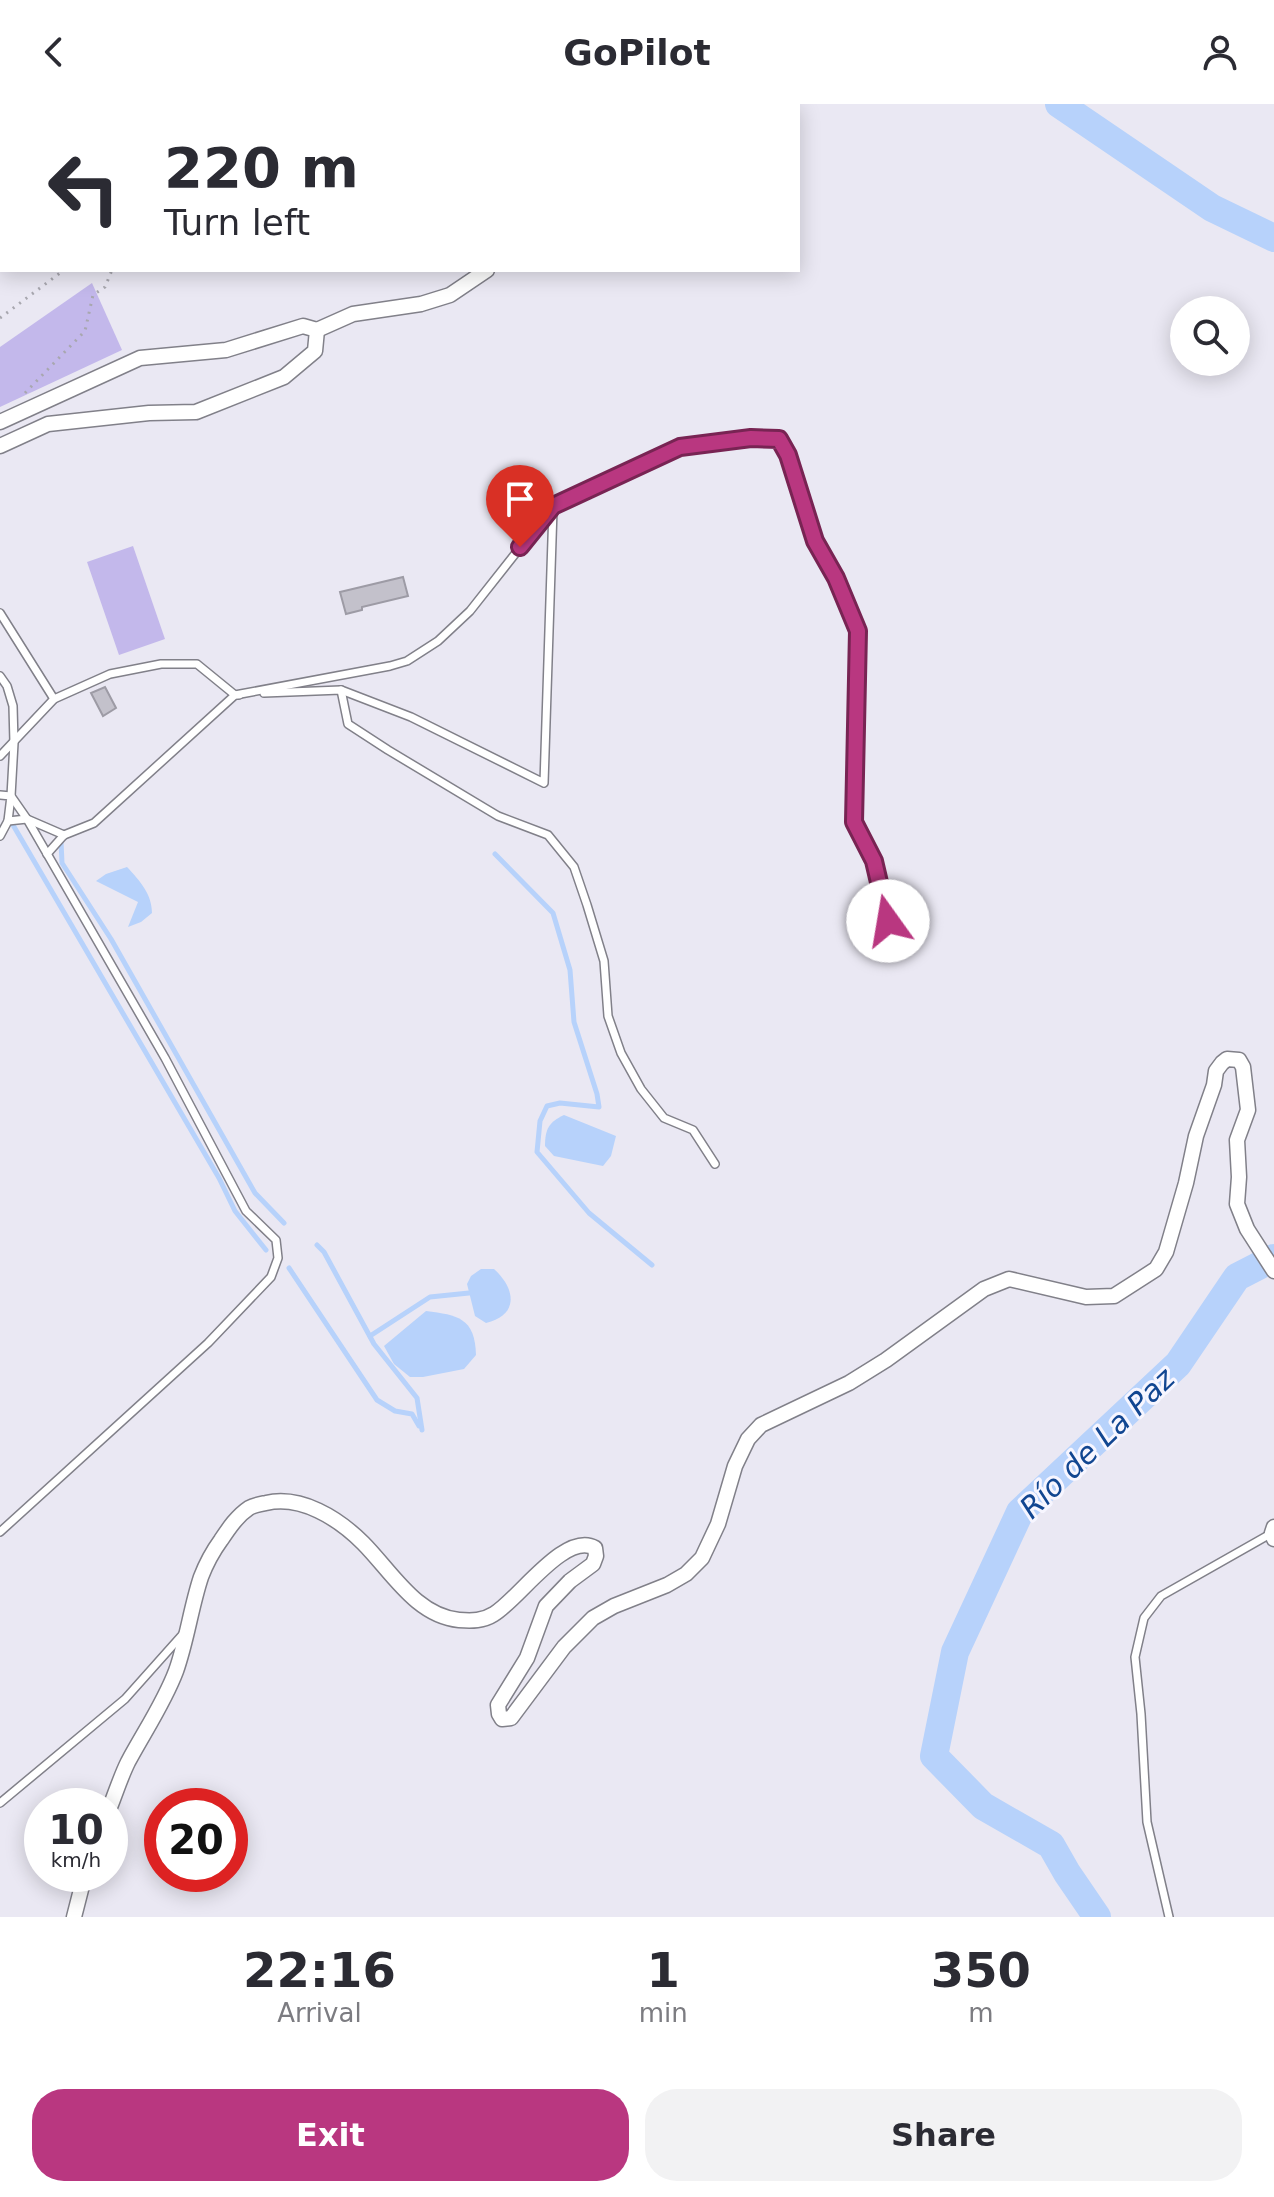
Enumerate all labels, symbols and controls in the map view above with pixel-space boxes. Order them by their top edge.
icon: back [32,30,76,74]
icon: person [1198,30,1242,74]
text: GoPilot [563,32,711,73]
text: 220 m [164,135,359,200]
icon: left [32,136,136,240]
text: Turn left [164,202,310,243]
map controls [1170,296,1250,376]
button: search [1170,296,1250,376]
pin [486,465,554,547]
icon: arrive [498,477,542,521]
position arrow [846,879,930,963]
water label: Río de La Paz [1013,1360,1182,1525]
speed limit sign: 20 [144,1788,248,1892]
text: 10 [48,1807,104,1853]
text: km/h [51,1848,101,1872]
text: 22:16 [243,1942,396,1998]
text: 1 [647,1942,680,1998]
text: 350 [931,1942,1031,1998]
text: Arrival [277,1998,362,2028]
text: min [639,1998,688,2028]
text: m [968,1998,994,2028]
button: Exit [32,2089,629,2181]
button: Share [645,2089,1242,2181]

